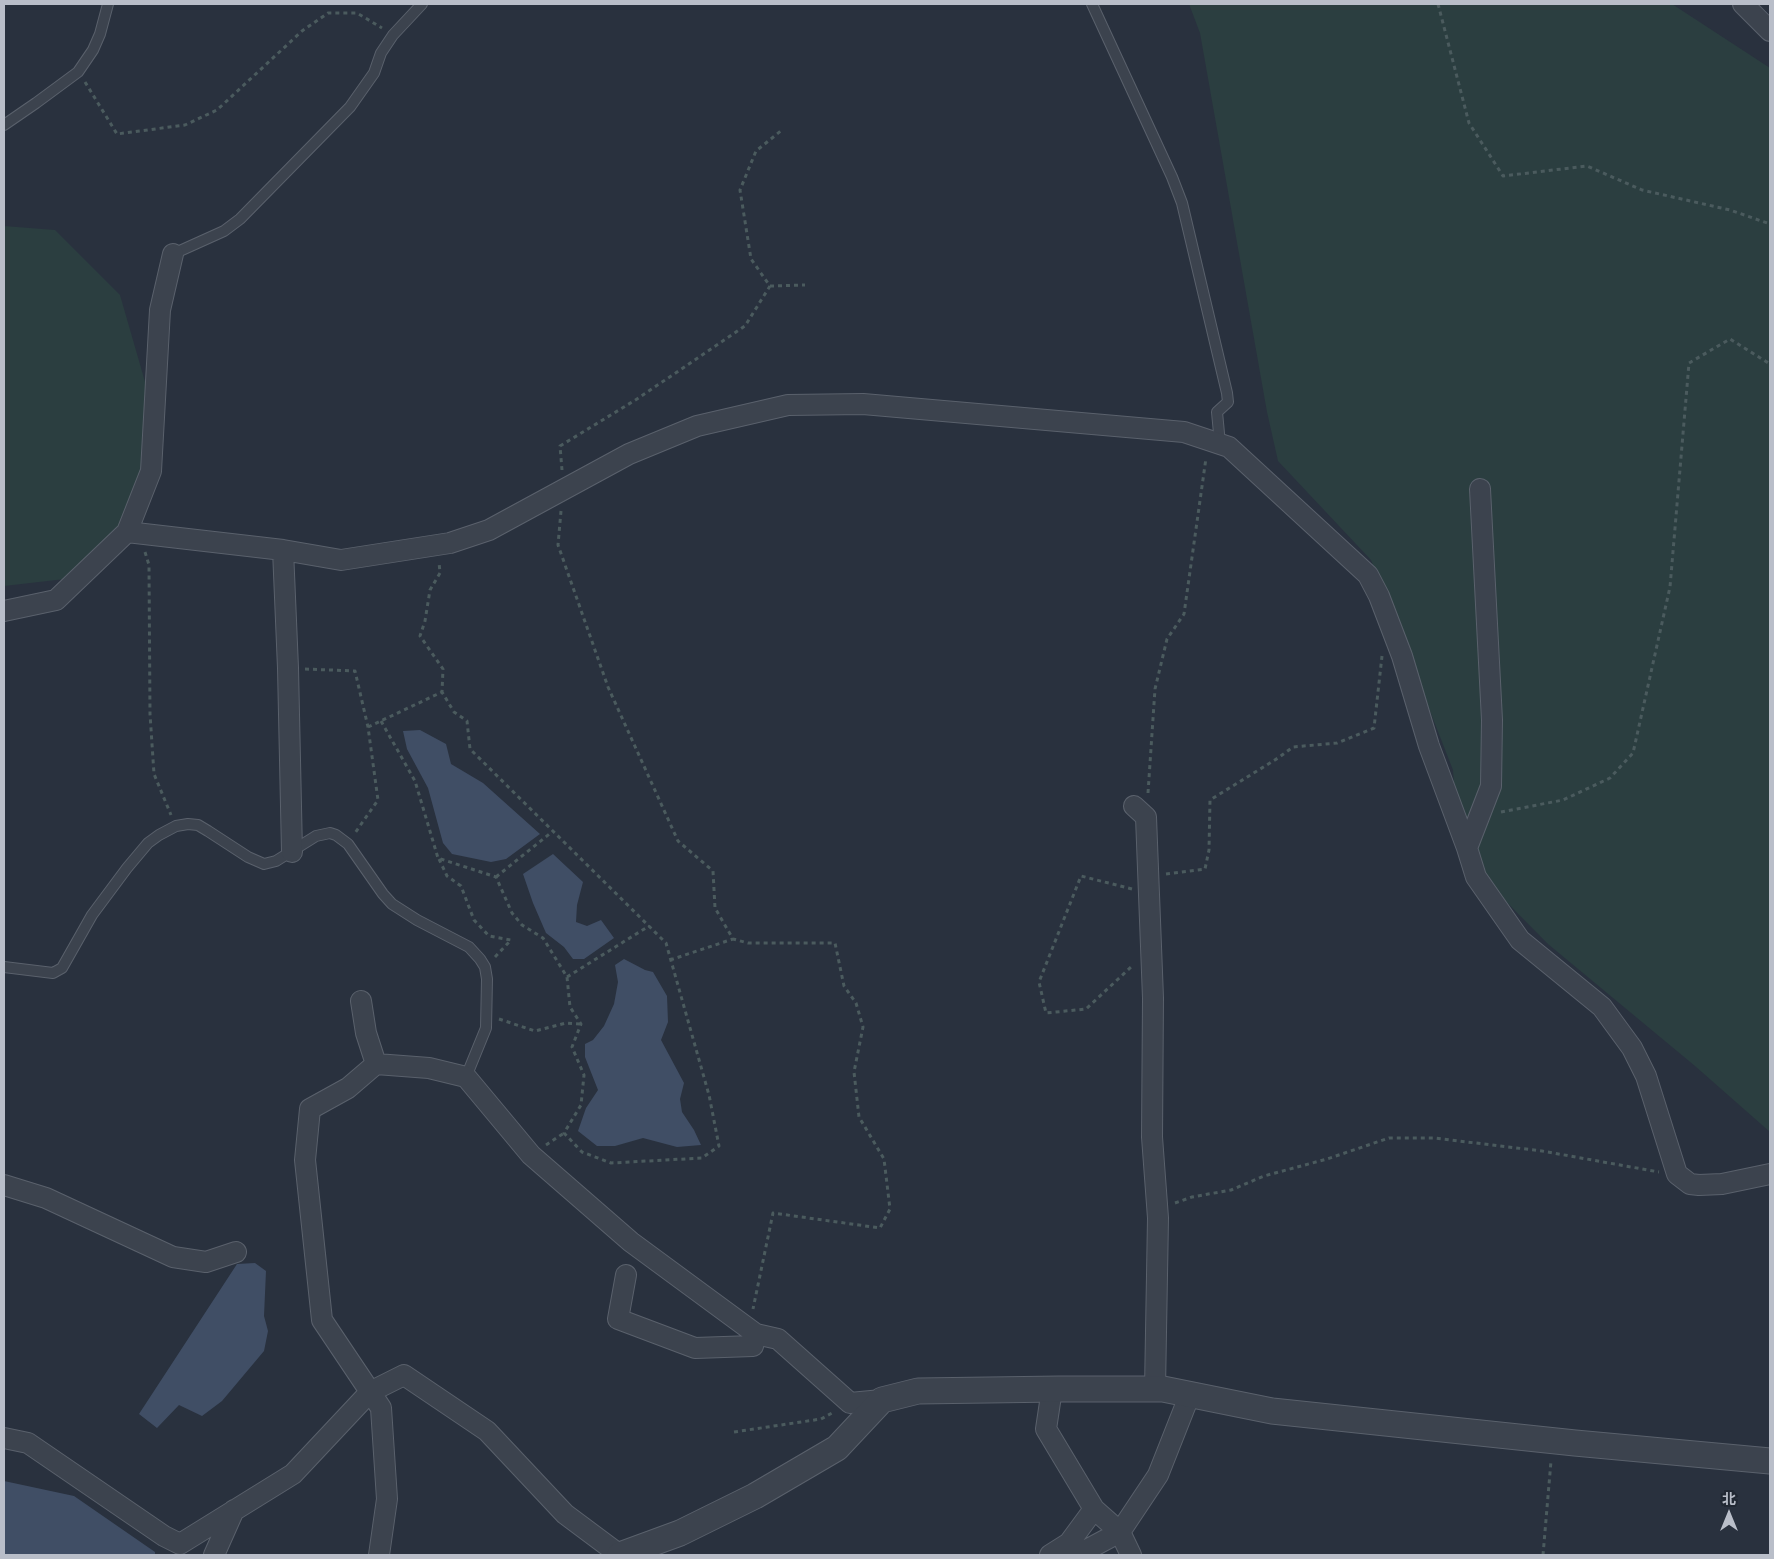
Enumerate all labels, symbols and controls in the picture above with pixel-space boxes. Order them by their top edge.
north arrow [1704,1489,1754,1539]
text: 北 [1722,1490,1736,1508]

